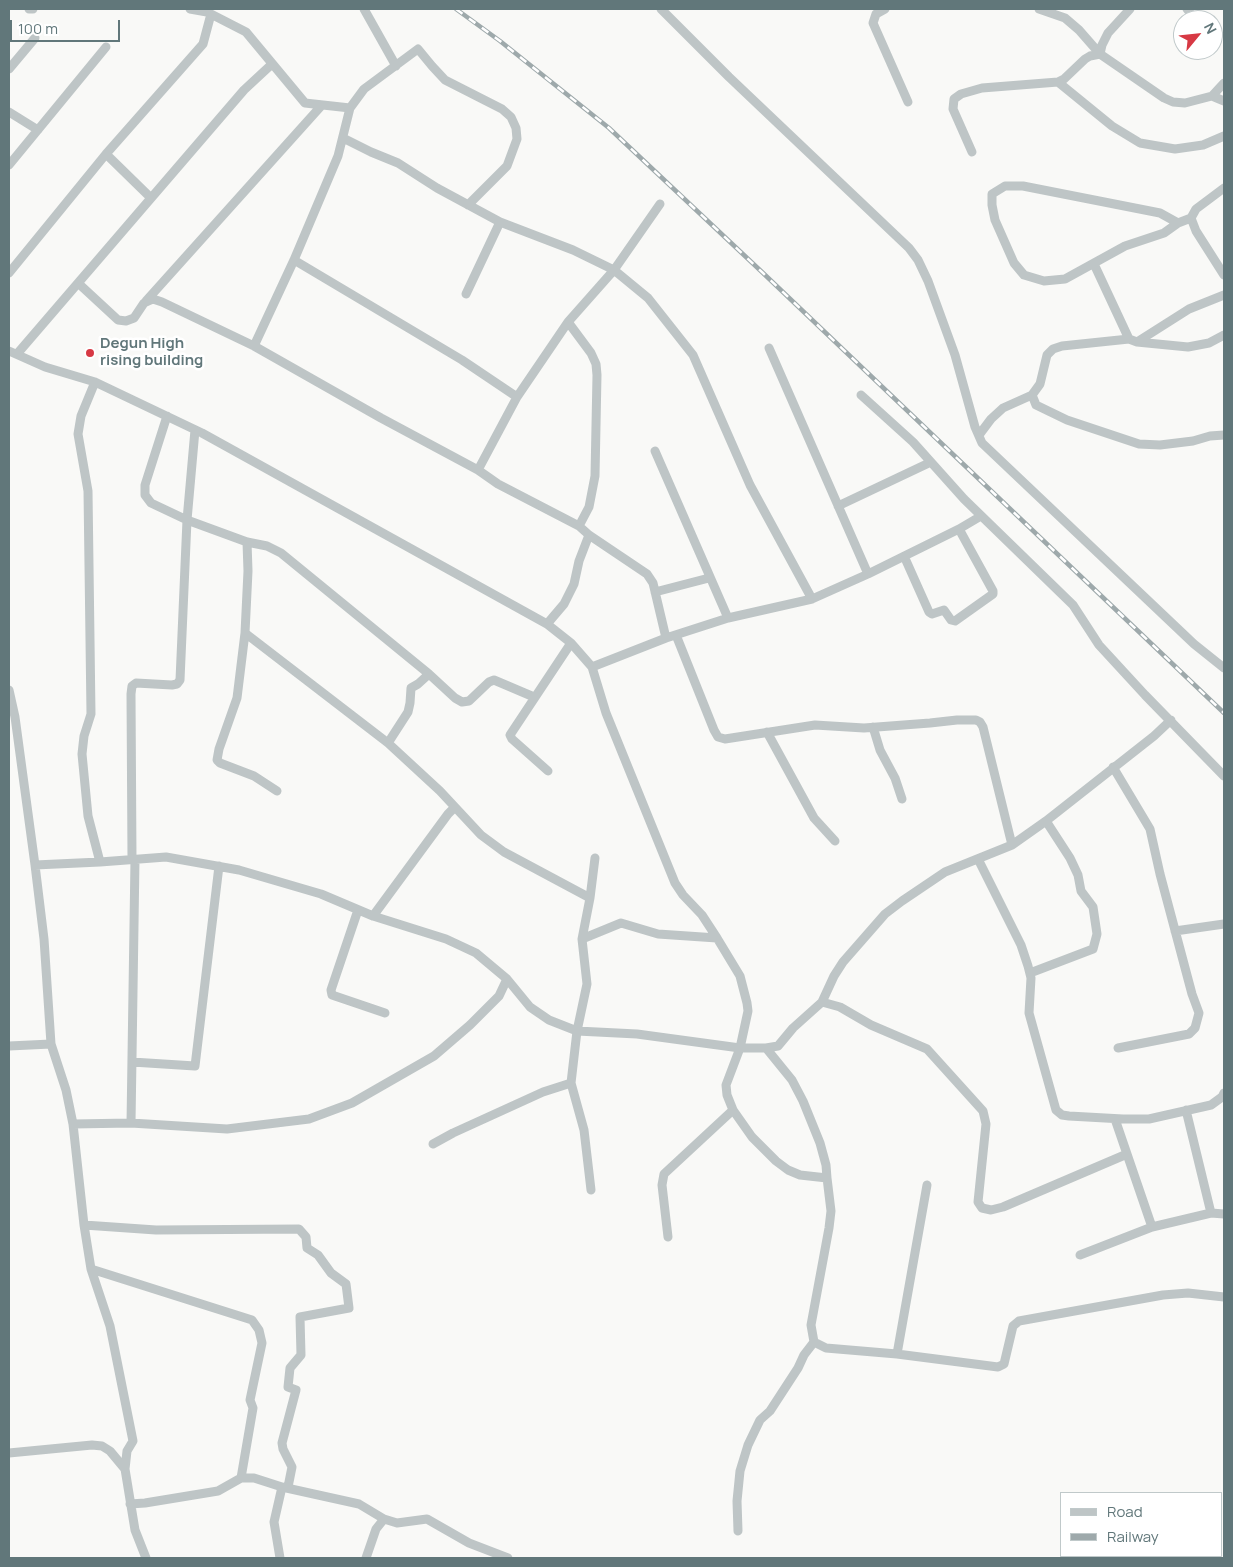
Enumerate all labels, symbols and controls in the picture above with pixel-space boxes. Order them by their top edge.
scale bar [12,10,122,42]
north arrow [1173,10,1223,60]
text: 100 m [18,18,58,39]
text: N [1200,19,1222,37]
place label: Degun High rising building [100,335,203,370]
marker: Degun High rising building [84,347,96,359]
legend [1060,1492,1223,1557]
text: Road [1107,1501,1143,1522]
text: Railway [1107,1526,1159,1547]

